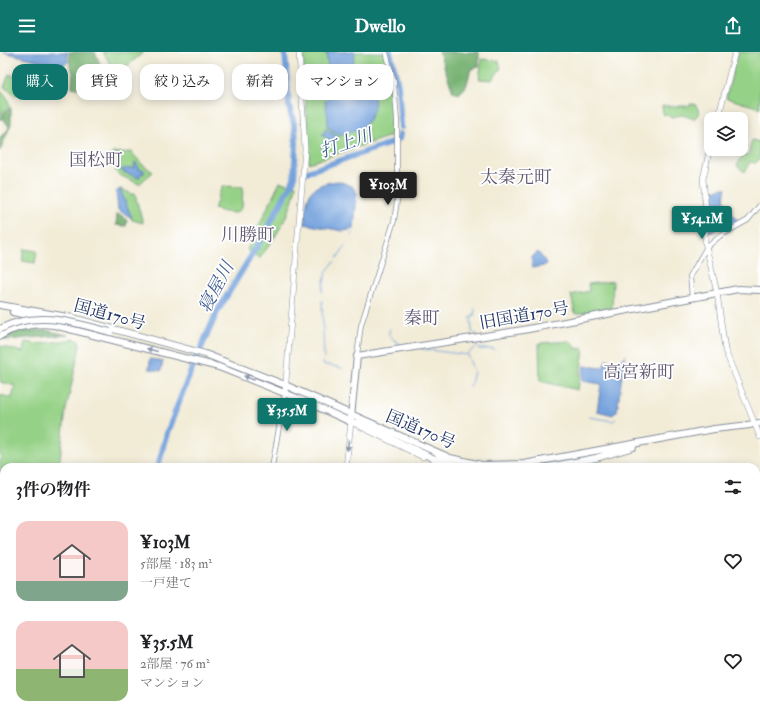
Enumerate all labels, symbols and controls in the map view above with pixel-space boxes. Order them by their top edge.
icon: menu [16,15,38,37]
text: Dwello [355,15,405,38]
icon: share [722,15,744,37]
chip: 購入 [12,64,68,100]
chip: 賃貸 [76,64,132,100]
chip: 絞り込み [140,64,224,100]
chip: 新着 [232,64,288,100]
chip: マンション [296,64,393,100]
map controls [704,112,748,156]
button: layers [704,112,748,156]
water label: 打上川 [317,123,377,163]
district label: 国松町 [69,149,123,172]
district label: 太秦元町 [480,166,552,189]
pin: ¥103M [360,172,416,206]
text: ¥103M [369,177,407,193]
pin: ¥54.1M [669,206,735,240]
text: ¥54.1M [681,211,723,227]
district label: 川勝町 [221,224,275,247]
water label: 寝屋川 [194,256,240,316]
street label: 国道170号 [72,295,148,334]
street label: 旧国道170号 [478,297,570,334]
district label: 秦町 [404,307,440,330]
one-way arrow [146,347,158,353]
district label: 高宮新町 [603,361,675,384]
one-way arrow [242,375,254,381]
pin: ¥35.5M [254,398,320,432]
text: ¥35.5M [267,403,307,419]
street label: 国道170号 [383,405,459,453]
one-way arrow [345,439,352,451]
icon: filters [722,476,744,498]
text: 3件の物件 [16,479,91,500]
text: ¥103M [140,532,190,553]
icon: home [48,537,96,585]
icon: heart [722,550,744,572]
text: 5部屋 · 183 m² [140,556,212,572]
text: 一戸建て [140,575,192,591]
text: ¥35.5M [140,632,193,653]
icon: home [48,637,96,685]
icon: heart [722,650,744,672]
text: 2部屋 · 76 m² [140,656,210,672]
text: マンション [140,675,204,691]

